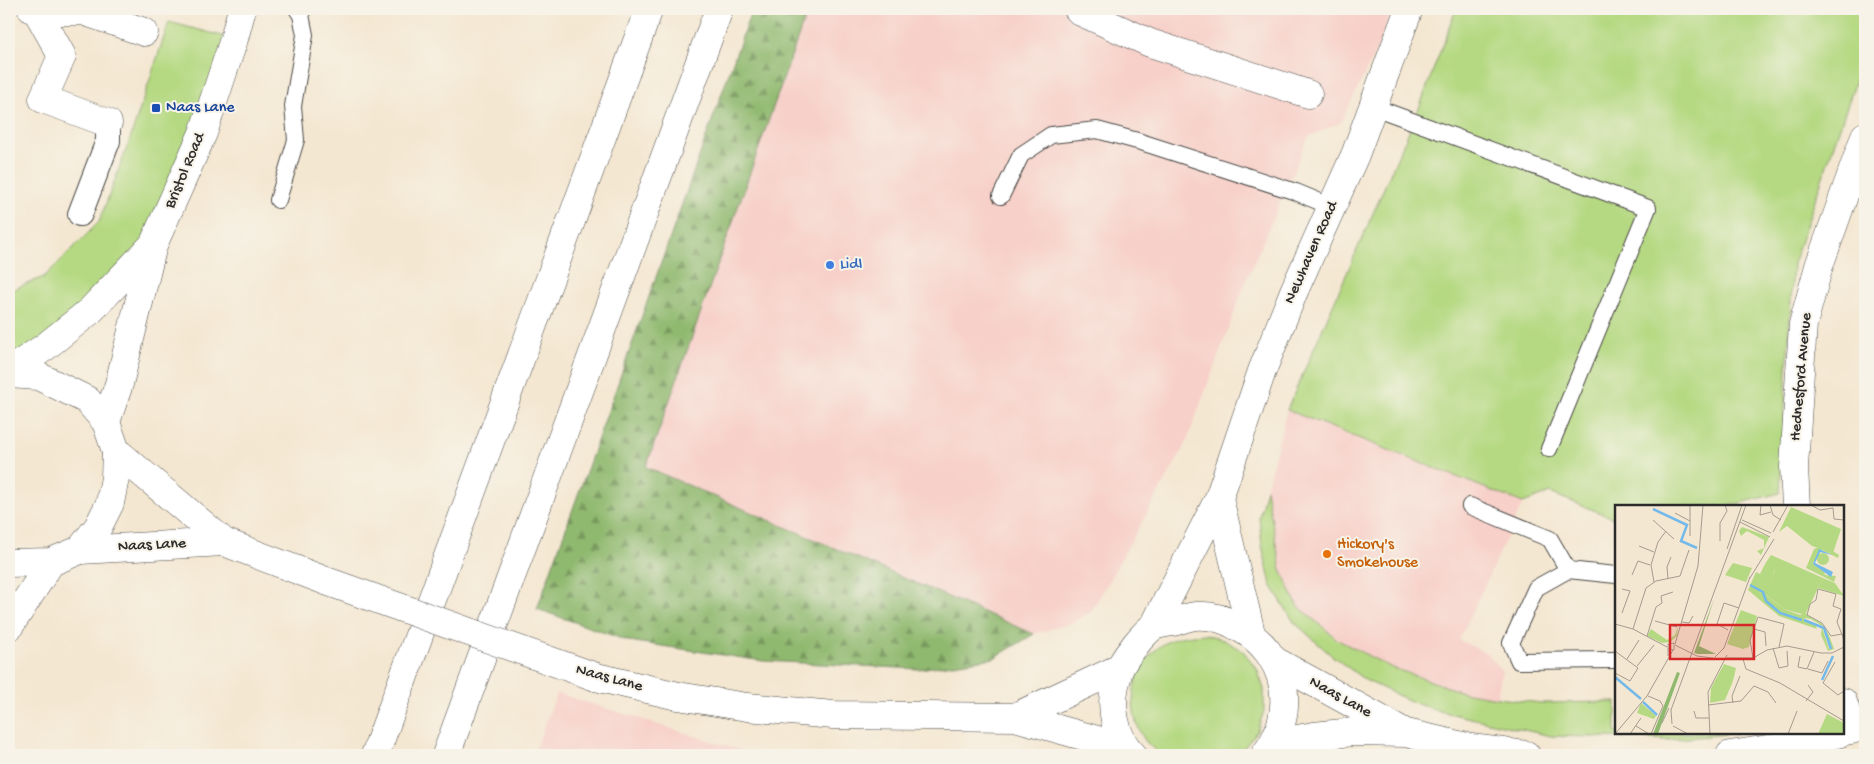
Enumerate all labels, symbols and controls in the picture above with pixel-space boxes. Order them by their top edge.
place label: Naas Lane [166,99,235,118]
marker: Naas Lane [150,102,162,114]
street label: Bristol Road [161,129,211,213]
street label: Newhaven Road [1281,197,1344,307]
place label: Lidl [840,256,862,275]
marker: Lidl [824,259,836,271]
street label: Hednesford Avenue [1787,311,1817,442]
inset map [1615,505,1844,734]
street label: Naas Lane [117,535,187,557]
place label: Hickory's Smokehouse [1337,536,1419,573]
marker: Hickory's Smokehouse [1321,548,1333,560]
street label: Naas Lane [573,661,645,697]
street label: Naas Lane [1305,673,1375,723]

